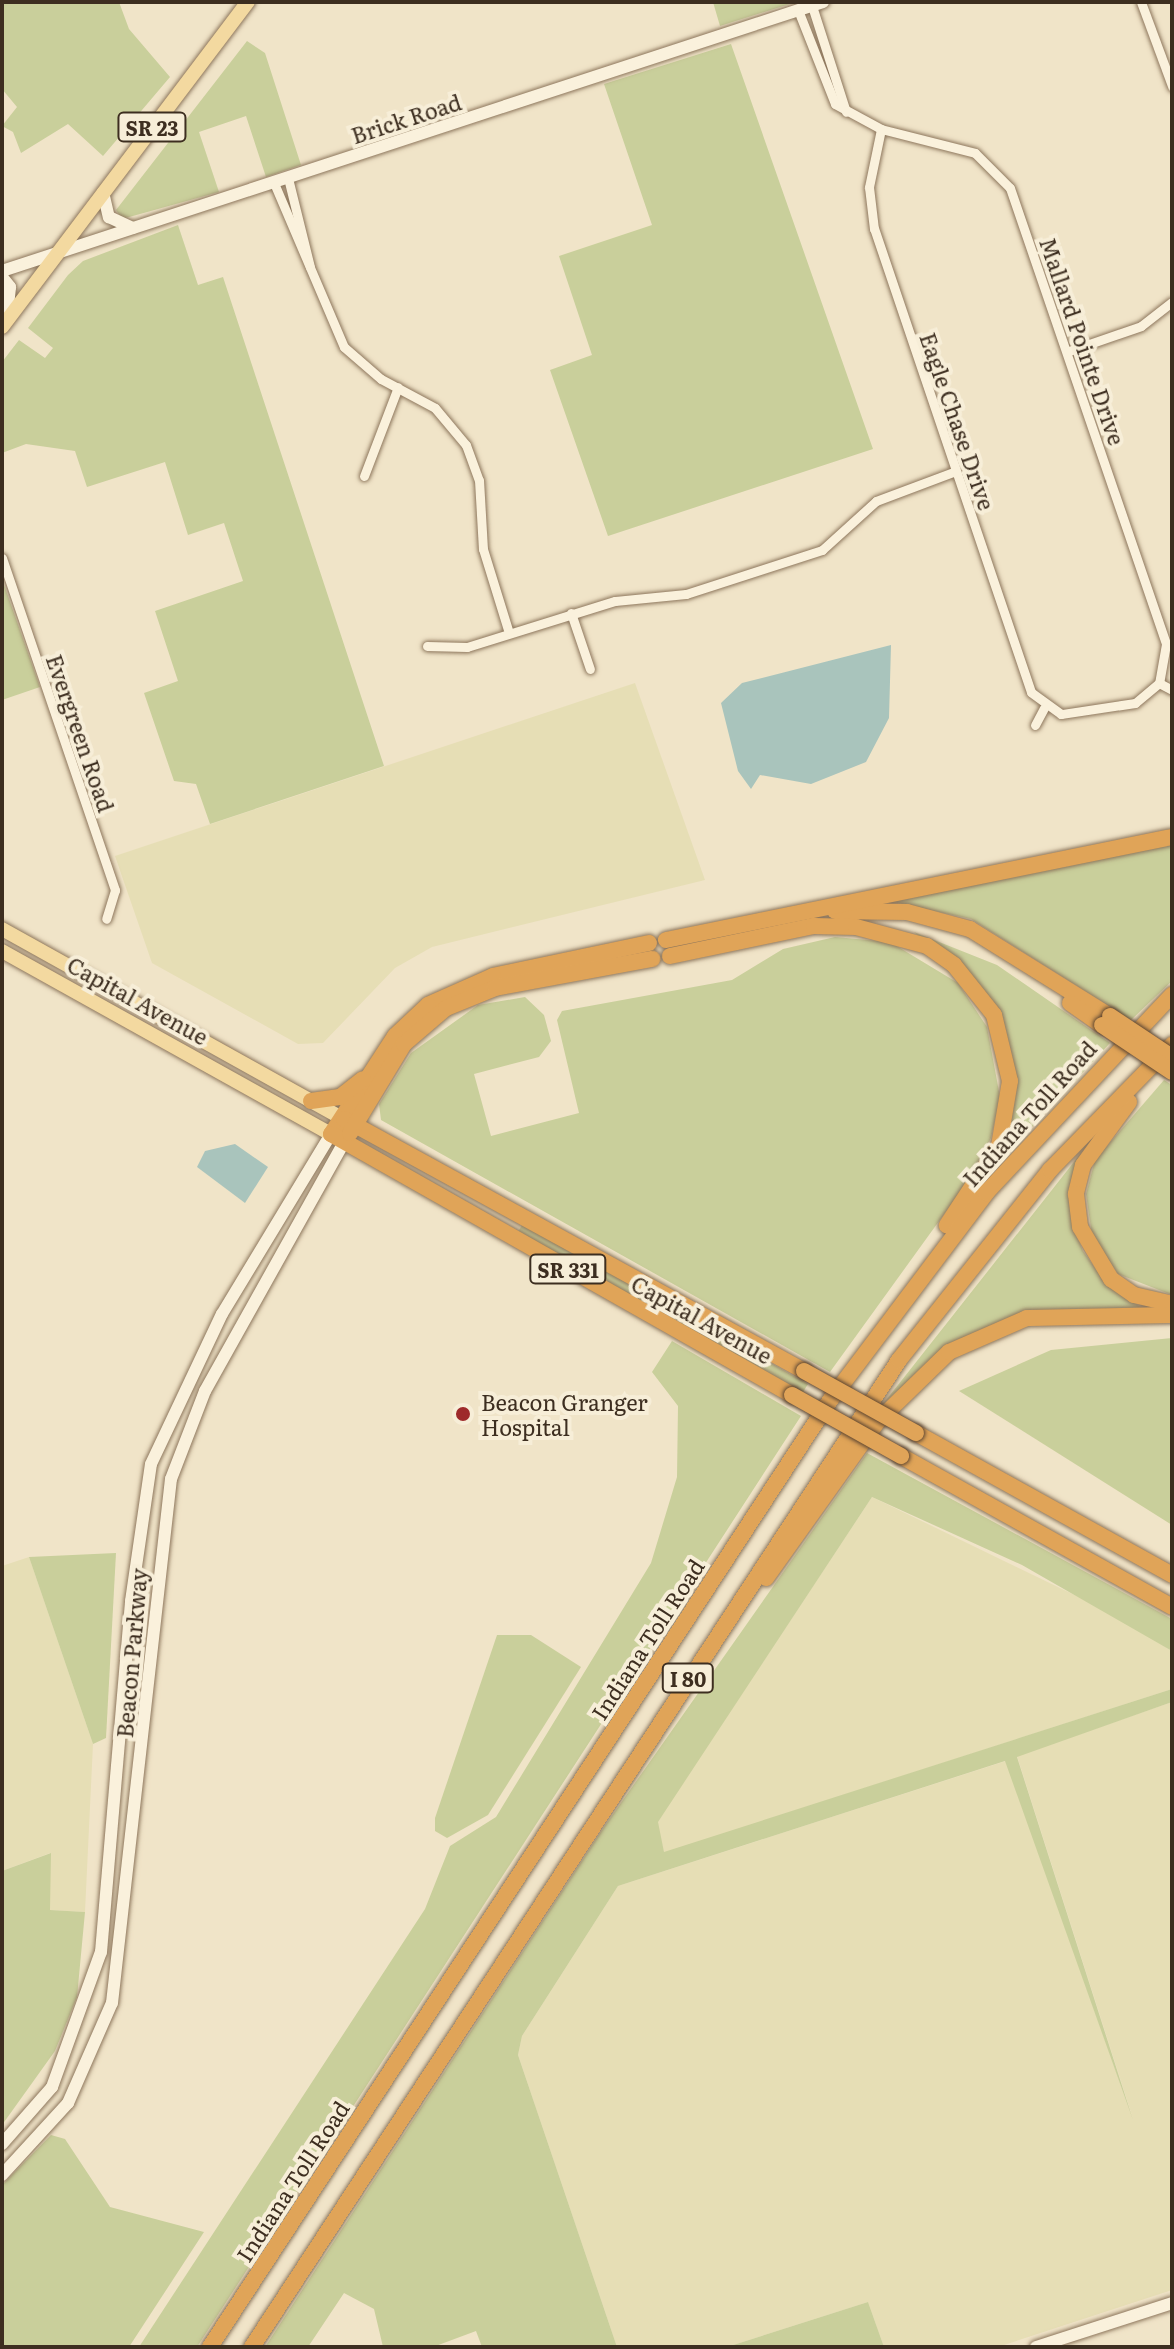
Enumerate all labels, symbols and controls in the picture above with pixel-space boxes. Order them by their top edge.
street label: Brick Road [348,88,464,148]
road number: SR 23 [116,111,188,143]
street label: Mallard Pointe Drive [1035,234,1131,448]
street label: Eagle Chase Drive [915,329,1001,513]
street label: Evergreen Road [42,651,120,815]
street label: Capital Avenue [63,950,213,1050]
street label: Indiana Toll Road [957,1035,1101,1191]
road number: SR 331 [528,1253,608,1285]
street label: Capital Avenue [627,1269,777,1369]
place label: Beacon Granger Hospital [481,1388,648,1440]
marker: Beacon Granger Hospital [452,1403,474,1425]
street label: Indiana Toll Road [585,1554,709,1724]
street label: Beacon Parkway [110,1567,152,1739]
road number: I 80 [660,1662,716,1694]
street label: Indiana Toll Road [230,2096,354,2266]

